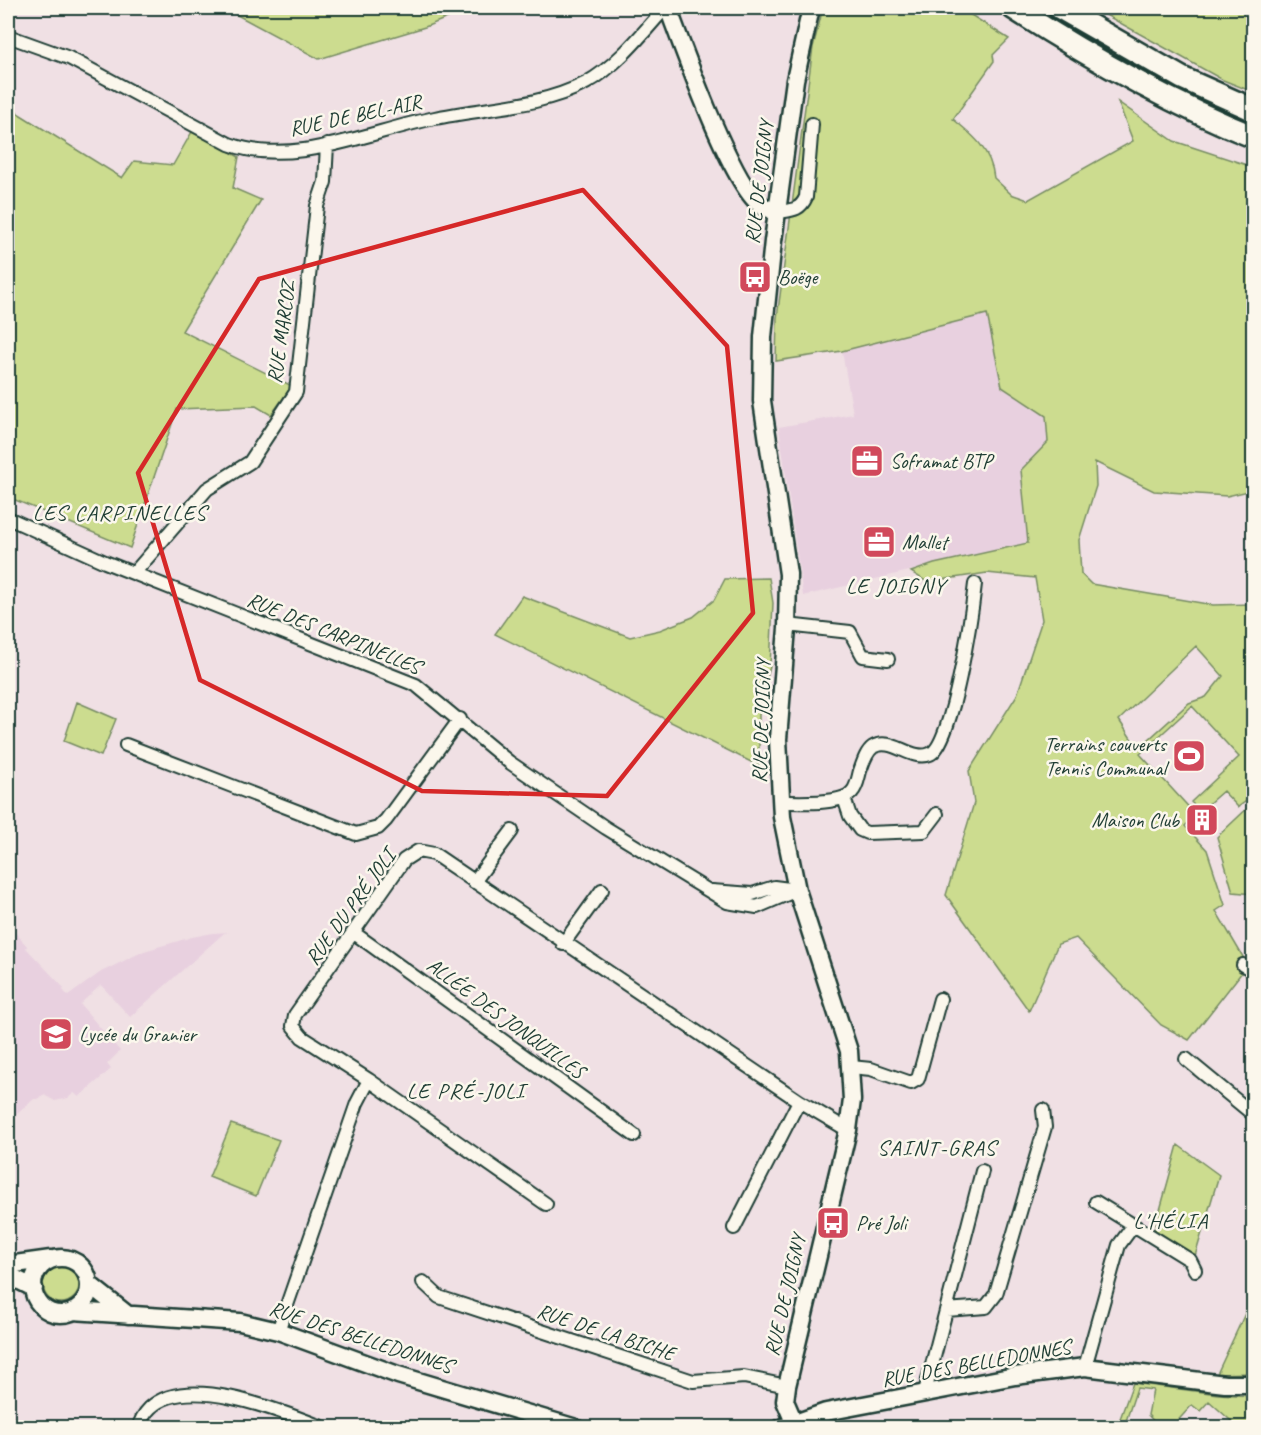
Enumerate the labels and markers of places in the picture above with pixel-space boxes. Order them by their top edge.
bus stop icon: Boëge [737,259,773,295]
place label: Boëge [778,264,820,290]
office icon: Soframat BTP [849,443,885,479]
place label: Soframat BTP [890,448,995,474]
office icon: Mallet [861,524,897,560]
place label: Mallet [902,529,950,555]
place label: Terrains couverts Tennis Communal [1044,731,1169,781]
sports icon: Terrains couverts Tennis Communal [1171,738,1207,774]
building icon: Maison Club [1184,802,1220,838]
place label: Maison Club [1092,807,1181,833]
school or university icon: Lycée du Granier [38,1016,74,1052]
place label: Lycée du Granier [79,1021,198,1047]
bus stop icon: Pré Joli [815,1205,851,1241]
place label: Pré Joli [856,1210,909,1236]

